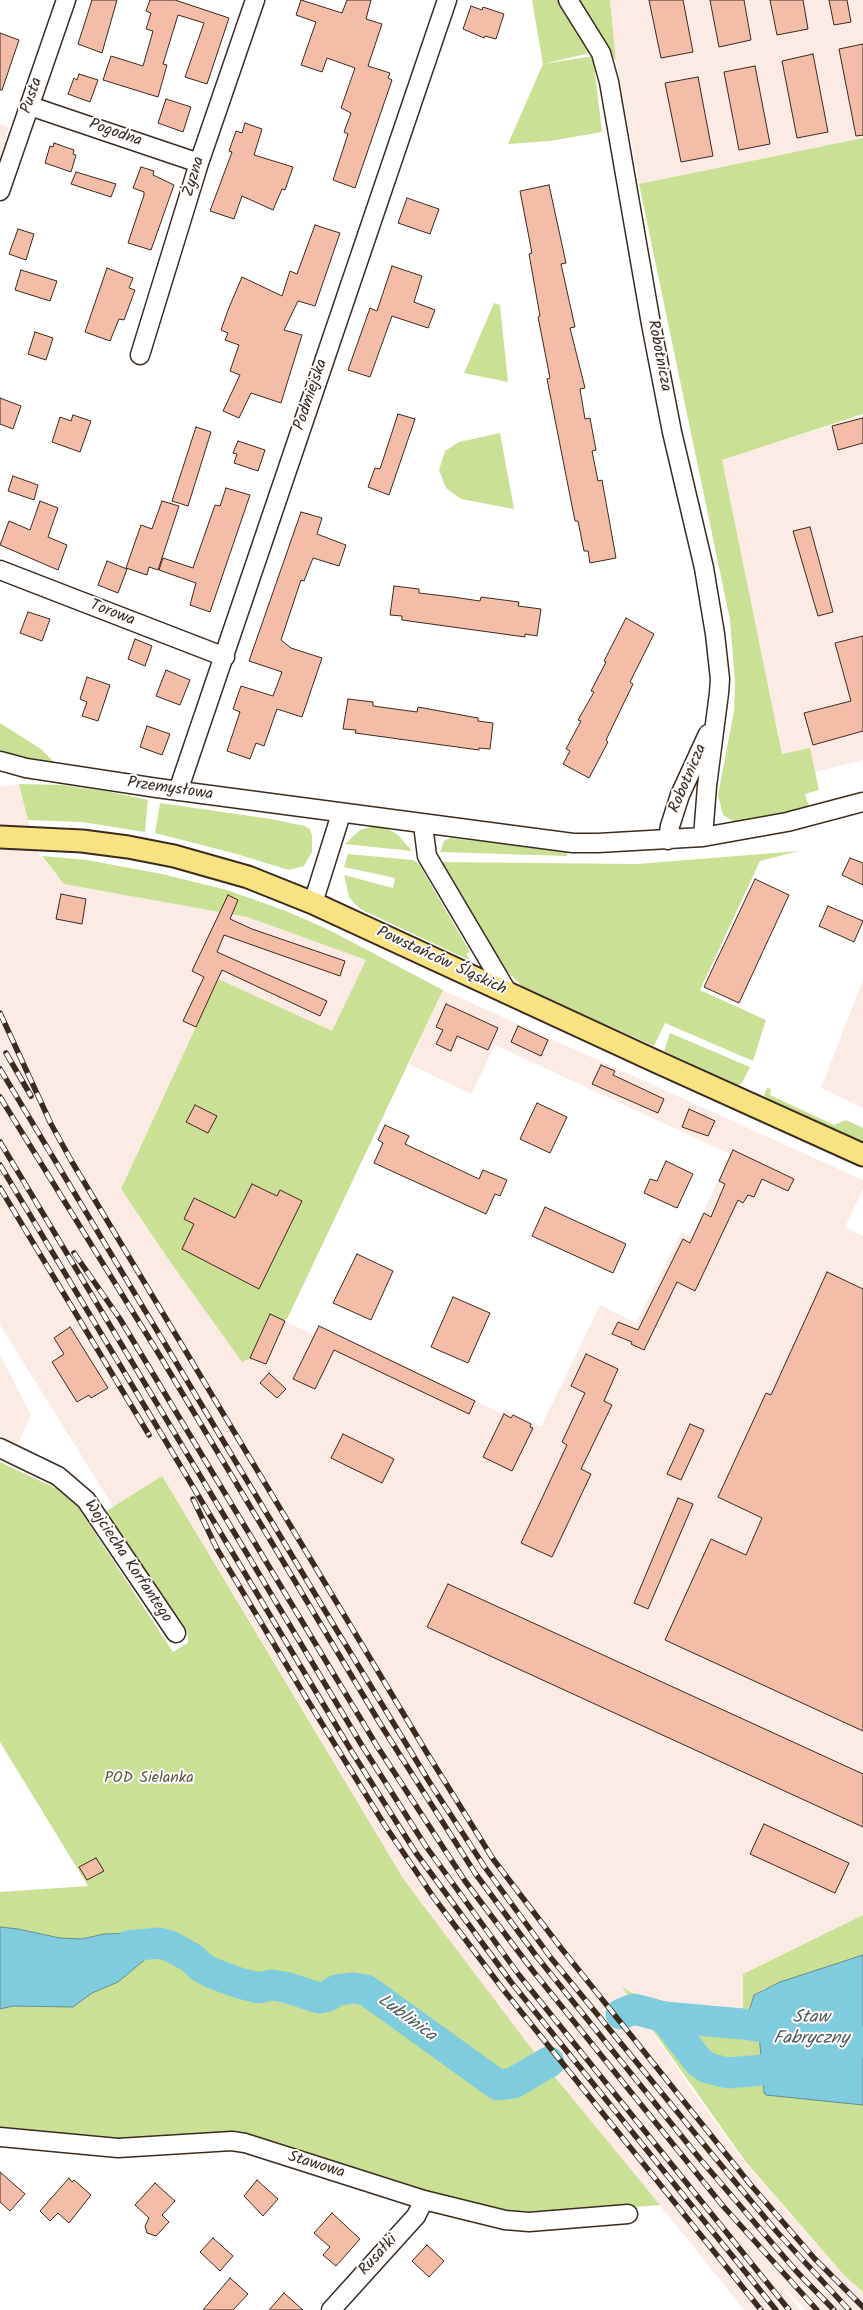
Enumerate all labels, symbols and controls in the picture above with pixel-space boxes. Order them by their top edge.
street label: Pusta [18,75,48,117]
street label: Pogodna [86,116,144,152]
street label: Żyzna [180,155,210,199]
street label: Robotnicza [642,319,674,393]
street label: Podmiejska [291,357,333,433]
street label: Torowa [87,597,137,631]
street label: Robotnicza [666,742,712,816]
street label: Przemysłowa [126,774,214,806]
street label: Powstańców Śląskich [373,924,509,1000]
street label: Wojciecha Korfantego [79,1497,175,1627]
park label: POD Sielanka [104,1769,194,1789]
water label: Lublinica [373,1991,439,2047]
water label: Staw Fabryczny [773,2008,849,2050]
street label: Stawowa [285,2148,347,2184]
street label: Rusałki [356,2232,402,2280]

